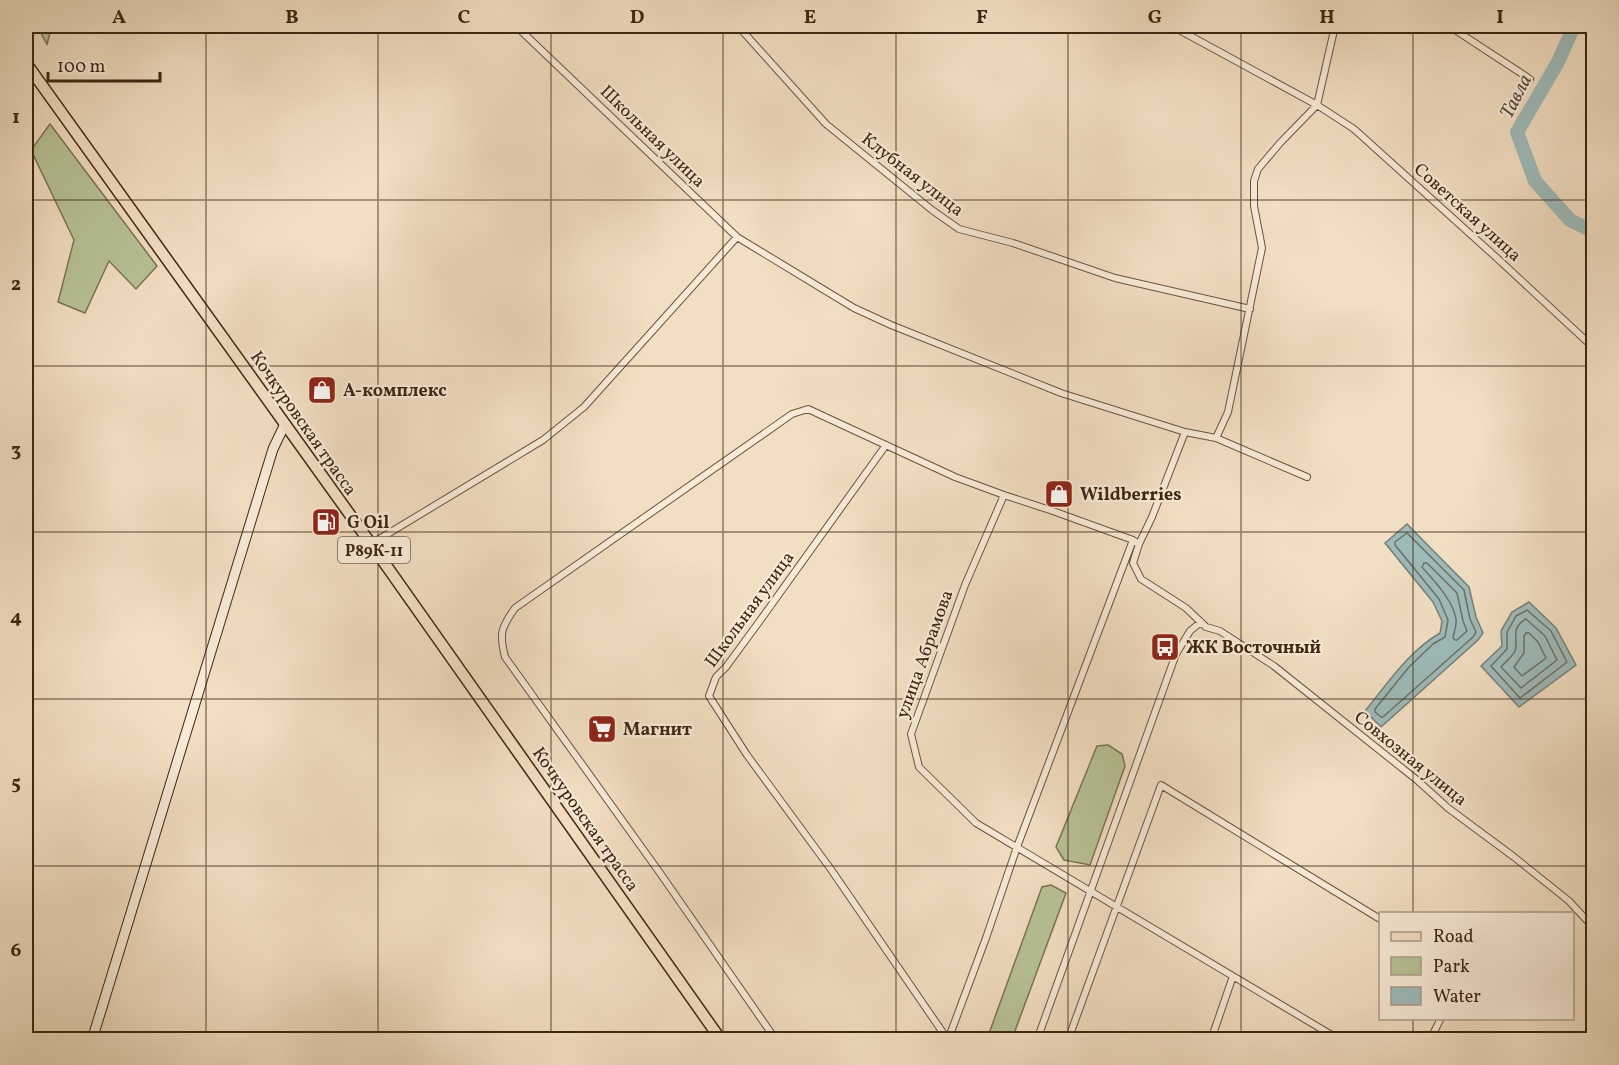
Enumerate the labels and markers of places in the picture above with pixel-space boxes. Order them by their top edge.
shop icon: А-комплекс [306,374,338,406]
place label: А-комплекс [343,379,447,404]
shop icon: Wildberries [1043,478,1075,510]
place label: Wildberries [1080,483,1181,508]
fuel station icon: G Oil [310,506,342,538]
place label: G Oil [347,511,389,536]
bus stop icon: ЖК Восточный [1149,631,1181,663]
place label: ЖК Восточный [1186,636,1321,661]
supermarket icon: Магнит [586,713,618,745]
place label: Магнит [623,718,692,743]

